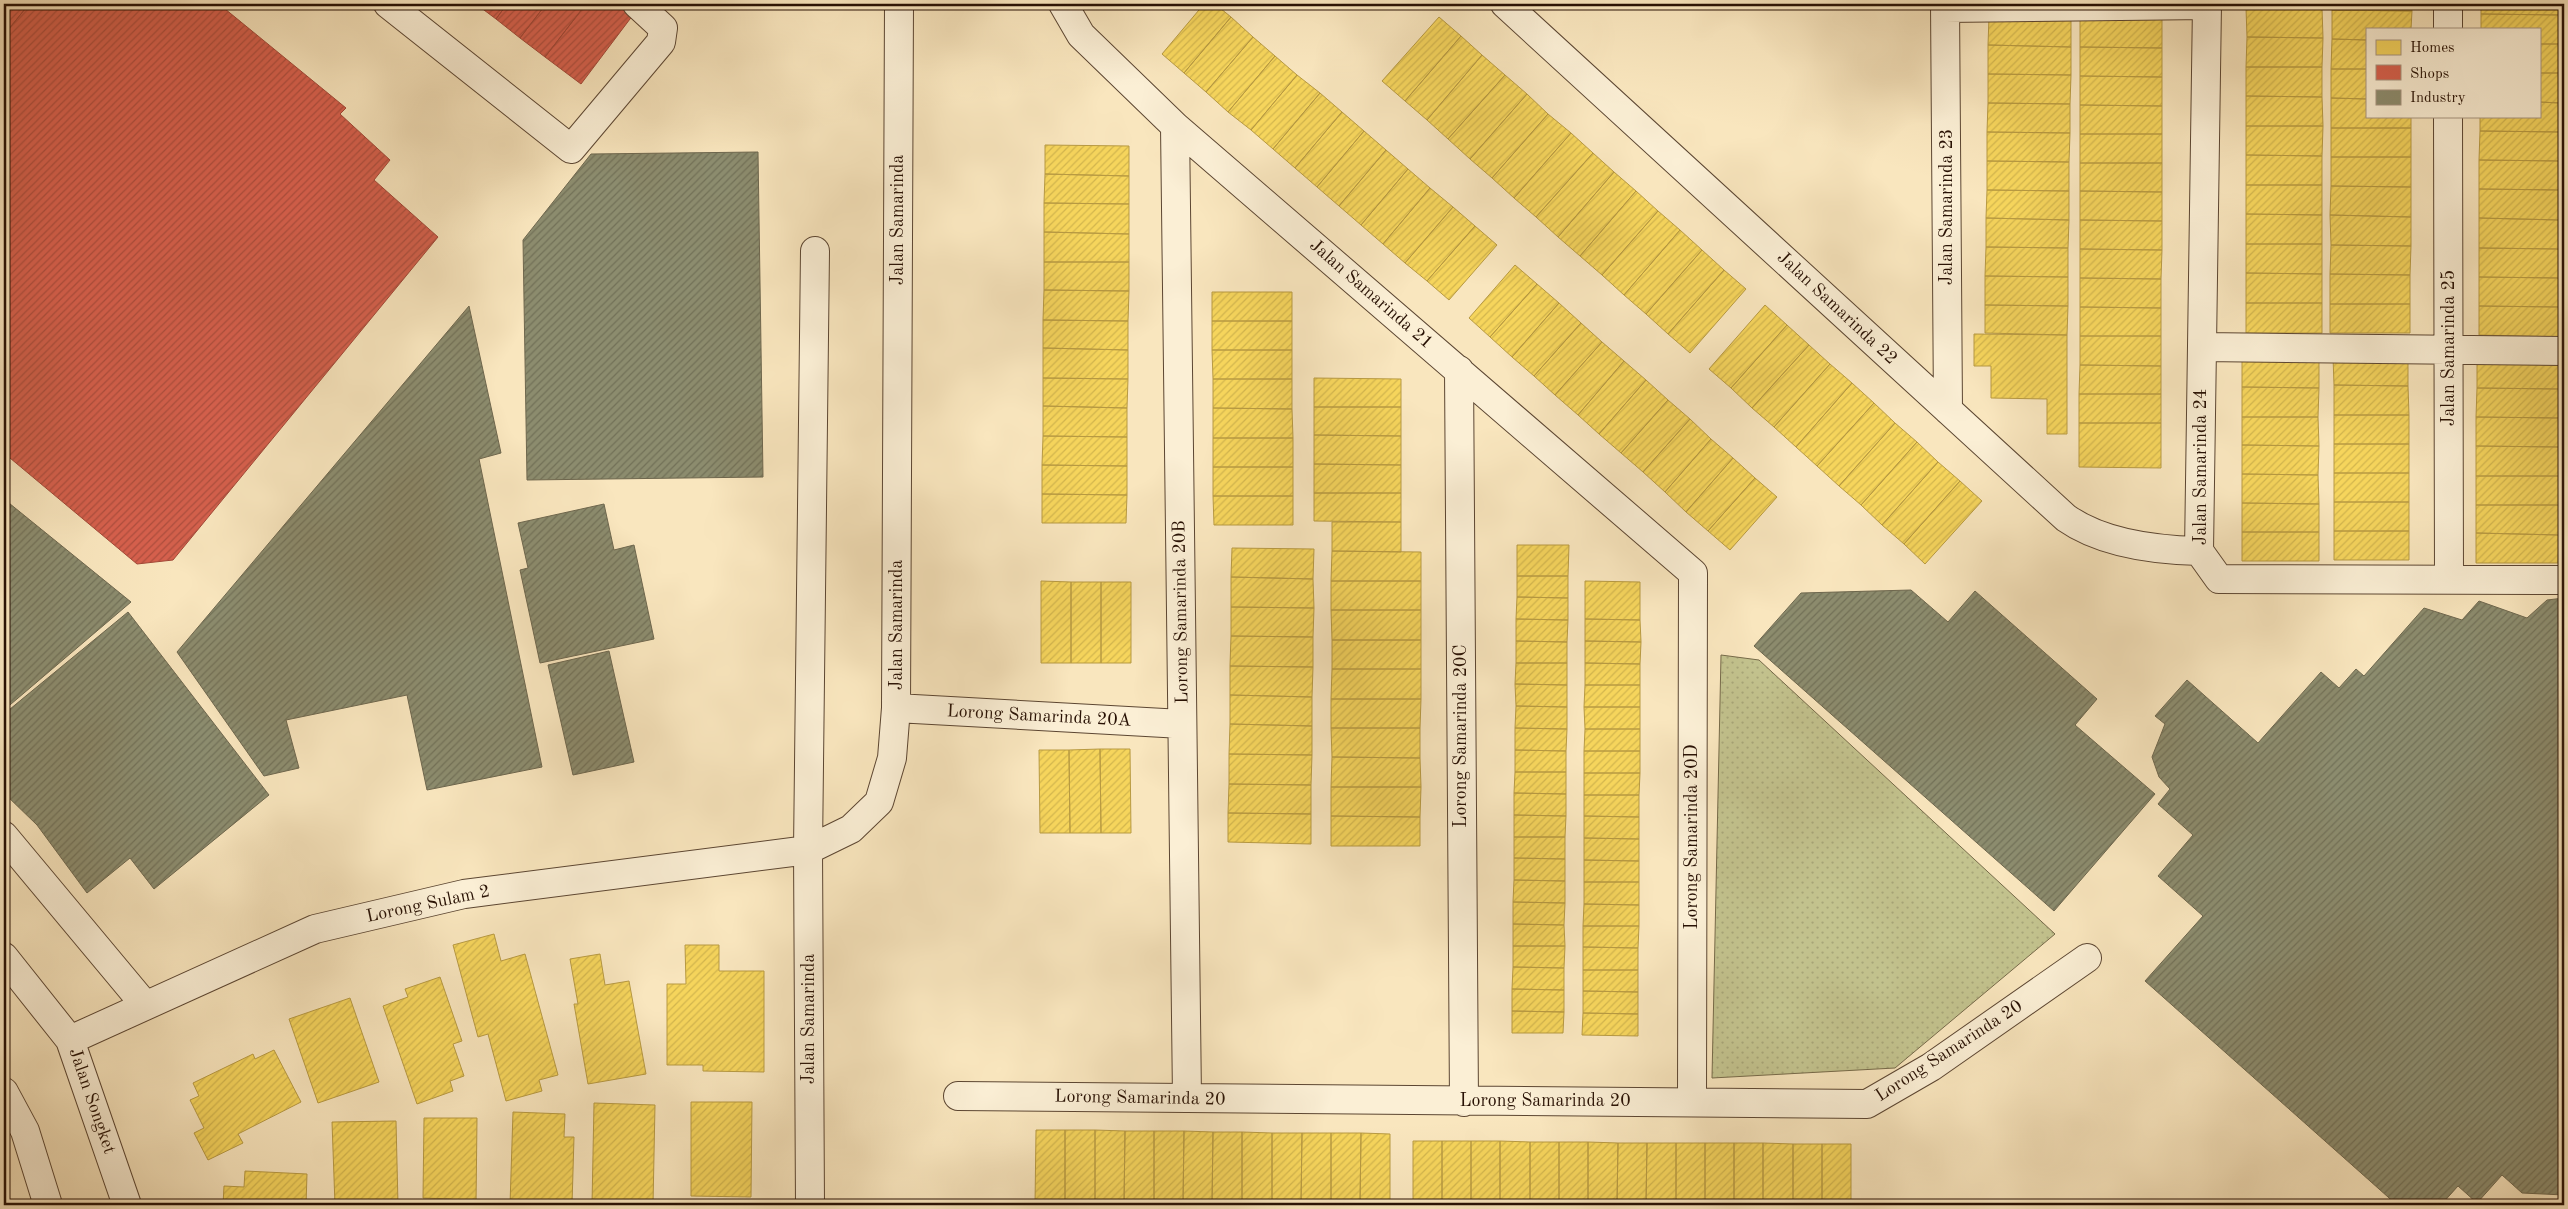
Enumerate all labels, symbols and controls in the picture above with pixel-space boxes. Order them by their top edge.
legend [2366,28,2540,118]
text: Homes [2410,41,2455,56]
text: Shops [2410,67,2449,82]
text: Industry [2410,91,2466,106]
street label: Jalan Samarinda 23 [1938,129,1956,285]
street label: Jalan Samarinda [889,155,907,285]
street label: Jalan Samarinda 21 [1306,236,1436,352]
street label: Jalan Samarinda 22 [1774,248,1900,368]
street label: Jalan Samarinda 25 [2440,270,2458,426]
street label: Jalan Samarinda 24 [2192,389,2210,545]
street label: Lorong Samarinda 20B [1170,520,1192,704]
street label: Jalan Samarinda [888,560,906,690]
street label: Lorong Samarinda 20C [1452,644,1470,828]
street label: Lorong Samarinda 20A [946,702,1132,730]
street label: Lorong Samarinda 20D [1683,744,1701,930]
street label: Lorong Sulam 2 [364,882,492,926]
street label: Jalan Samarinda [800,954,818,1084]
street label: Lorong Samarinda 20 [1872,997,2026,1105]
street label: Jalan Songket [65,1046,119,1156]
street label: Lorong Samarinda 20 [1054,1088,1226,1108]
street label: Lorong Samarinda 20 [1459,1092,1631,1110]

